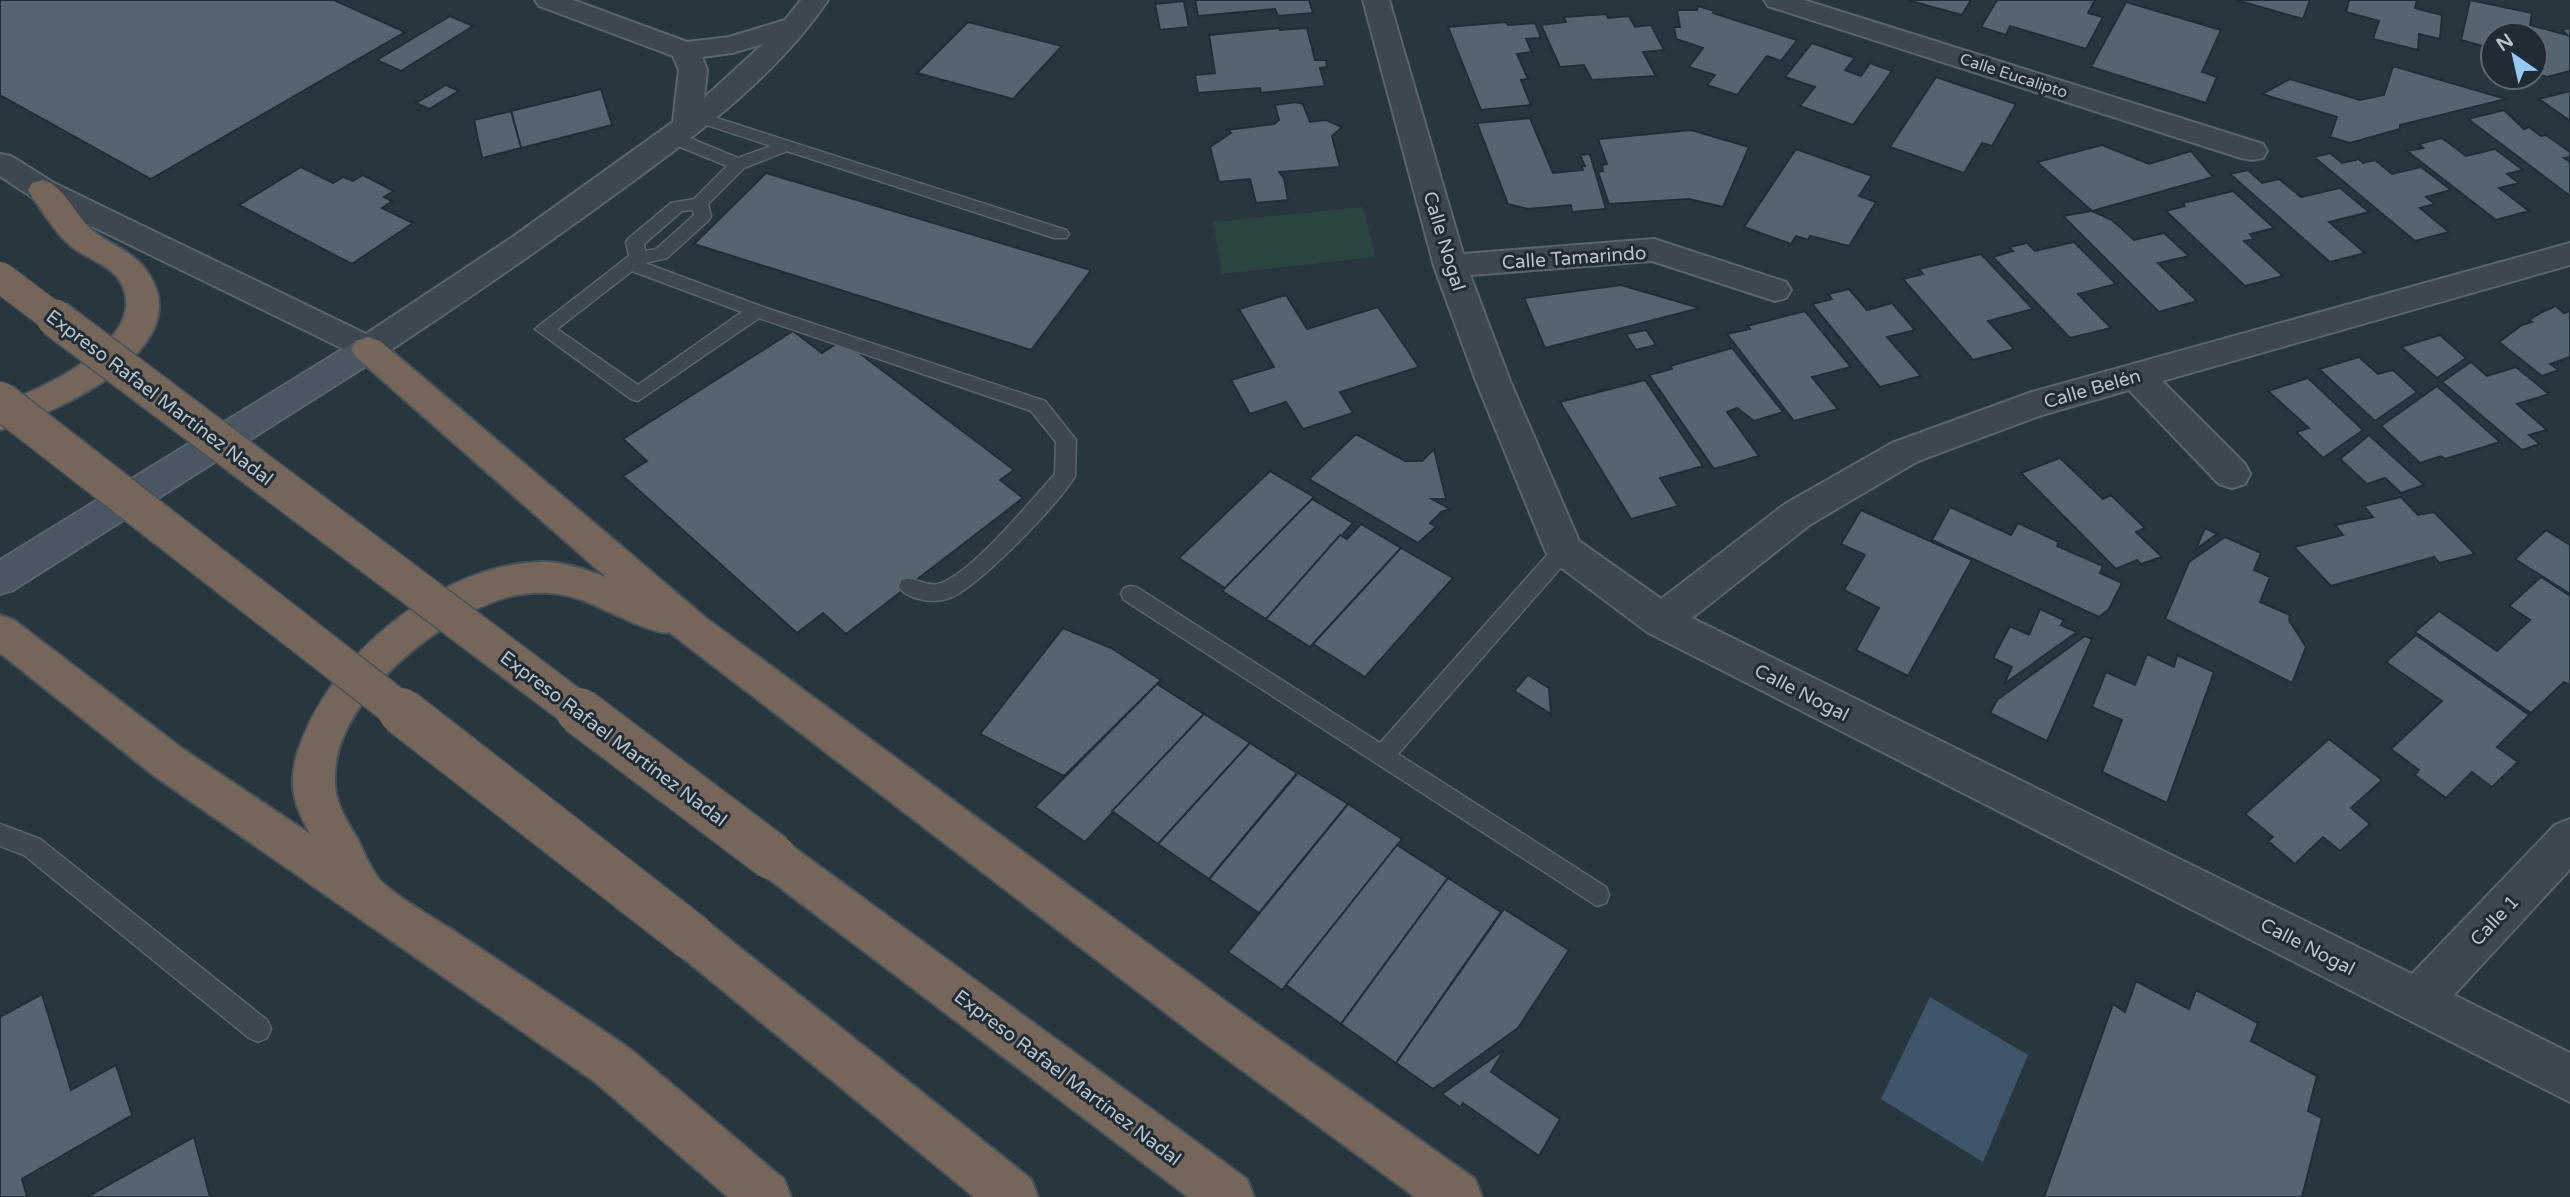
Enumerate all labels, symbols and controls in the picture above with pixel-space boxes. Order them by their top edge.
north arrow [2479,21,2549,91]
text: N [2493,29,2518,56]
street label: Calle Eucalipto [1957,49,2070,103]
street label: Calle Nogal [1418,189,1470,294]
street label: Calle Tamarindo [1501,242,1647,274]
street label: Expreso Rafael Martínez Nadal [42,305,277,490]
street label: Calle Belén [2041,365,2143,413]
street label: Expreso Rafael Martínez Nadal [496,646,731,831]
street label: Calle Nogal [1751,660,1852,726]
street label: Calle 1 [2466,891,2524,950]
street label: Calle Nogal [2257,914,2358,980]
street label: Expreso Rafael Martínez Nadal [950,985,1185,1170]

